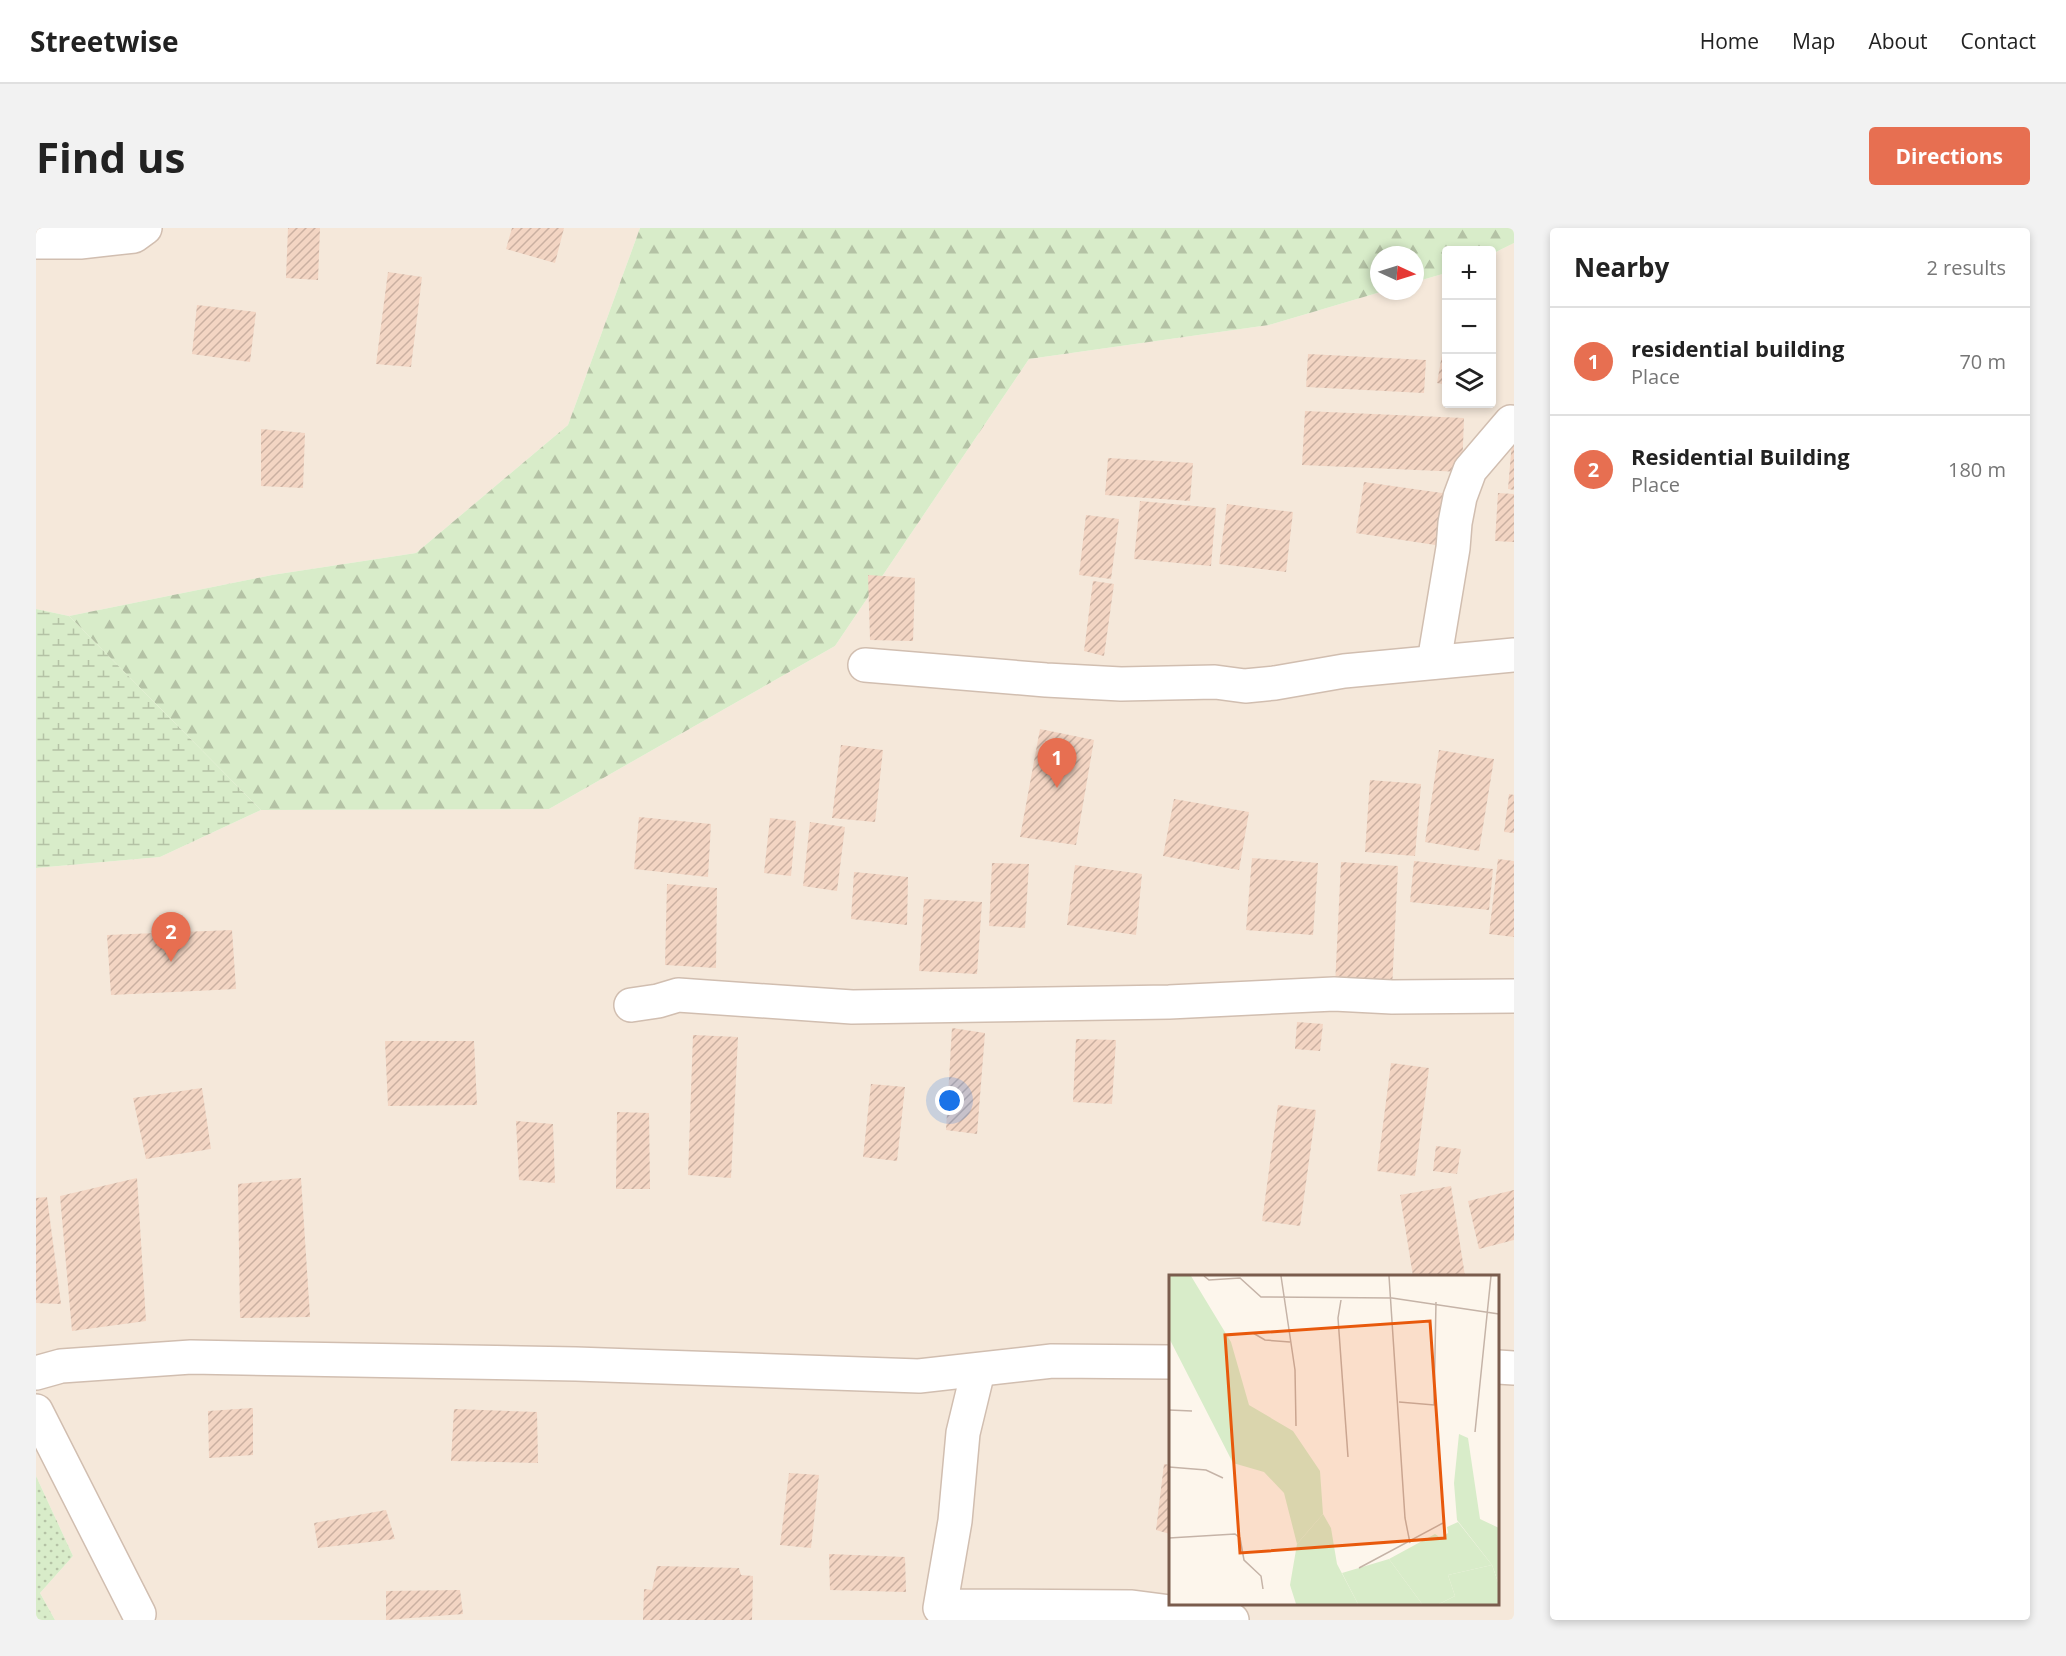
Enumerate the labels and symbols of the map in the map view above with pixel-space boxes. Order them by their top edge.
north arrow [1370,246,1424,300]
pin: 1 [1038,738,1076,788]
pin: 2 [152,912,190,962]
your location [935,1086,964,1115]
inset map [1169,1275,1499,1605]

